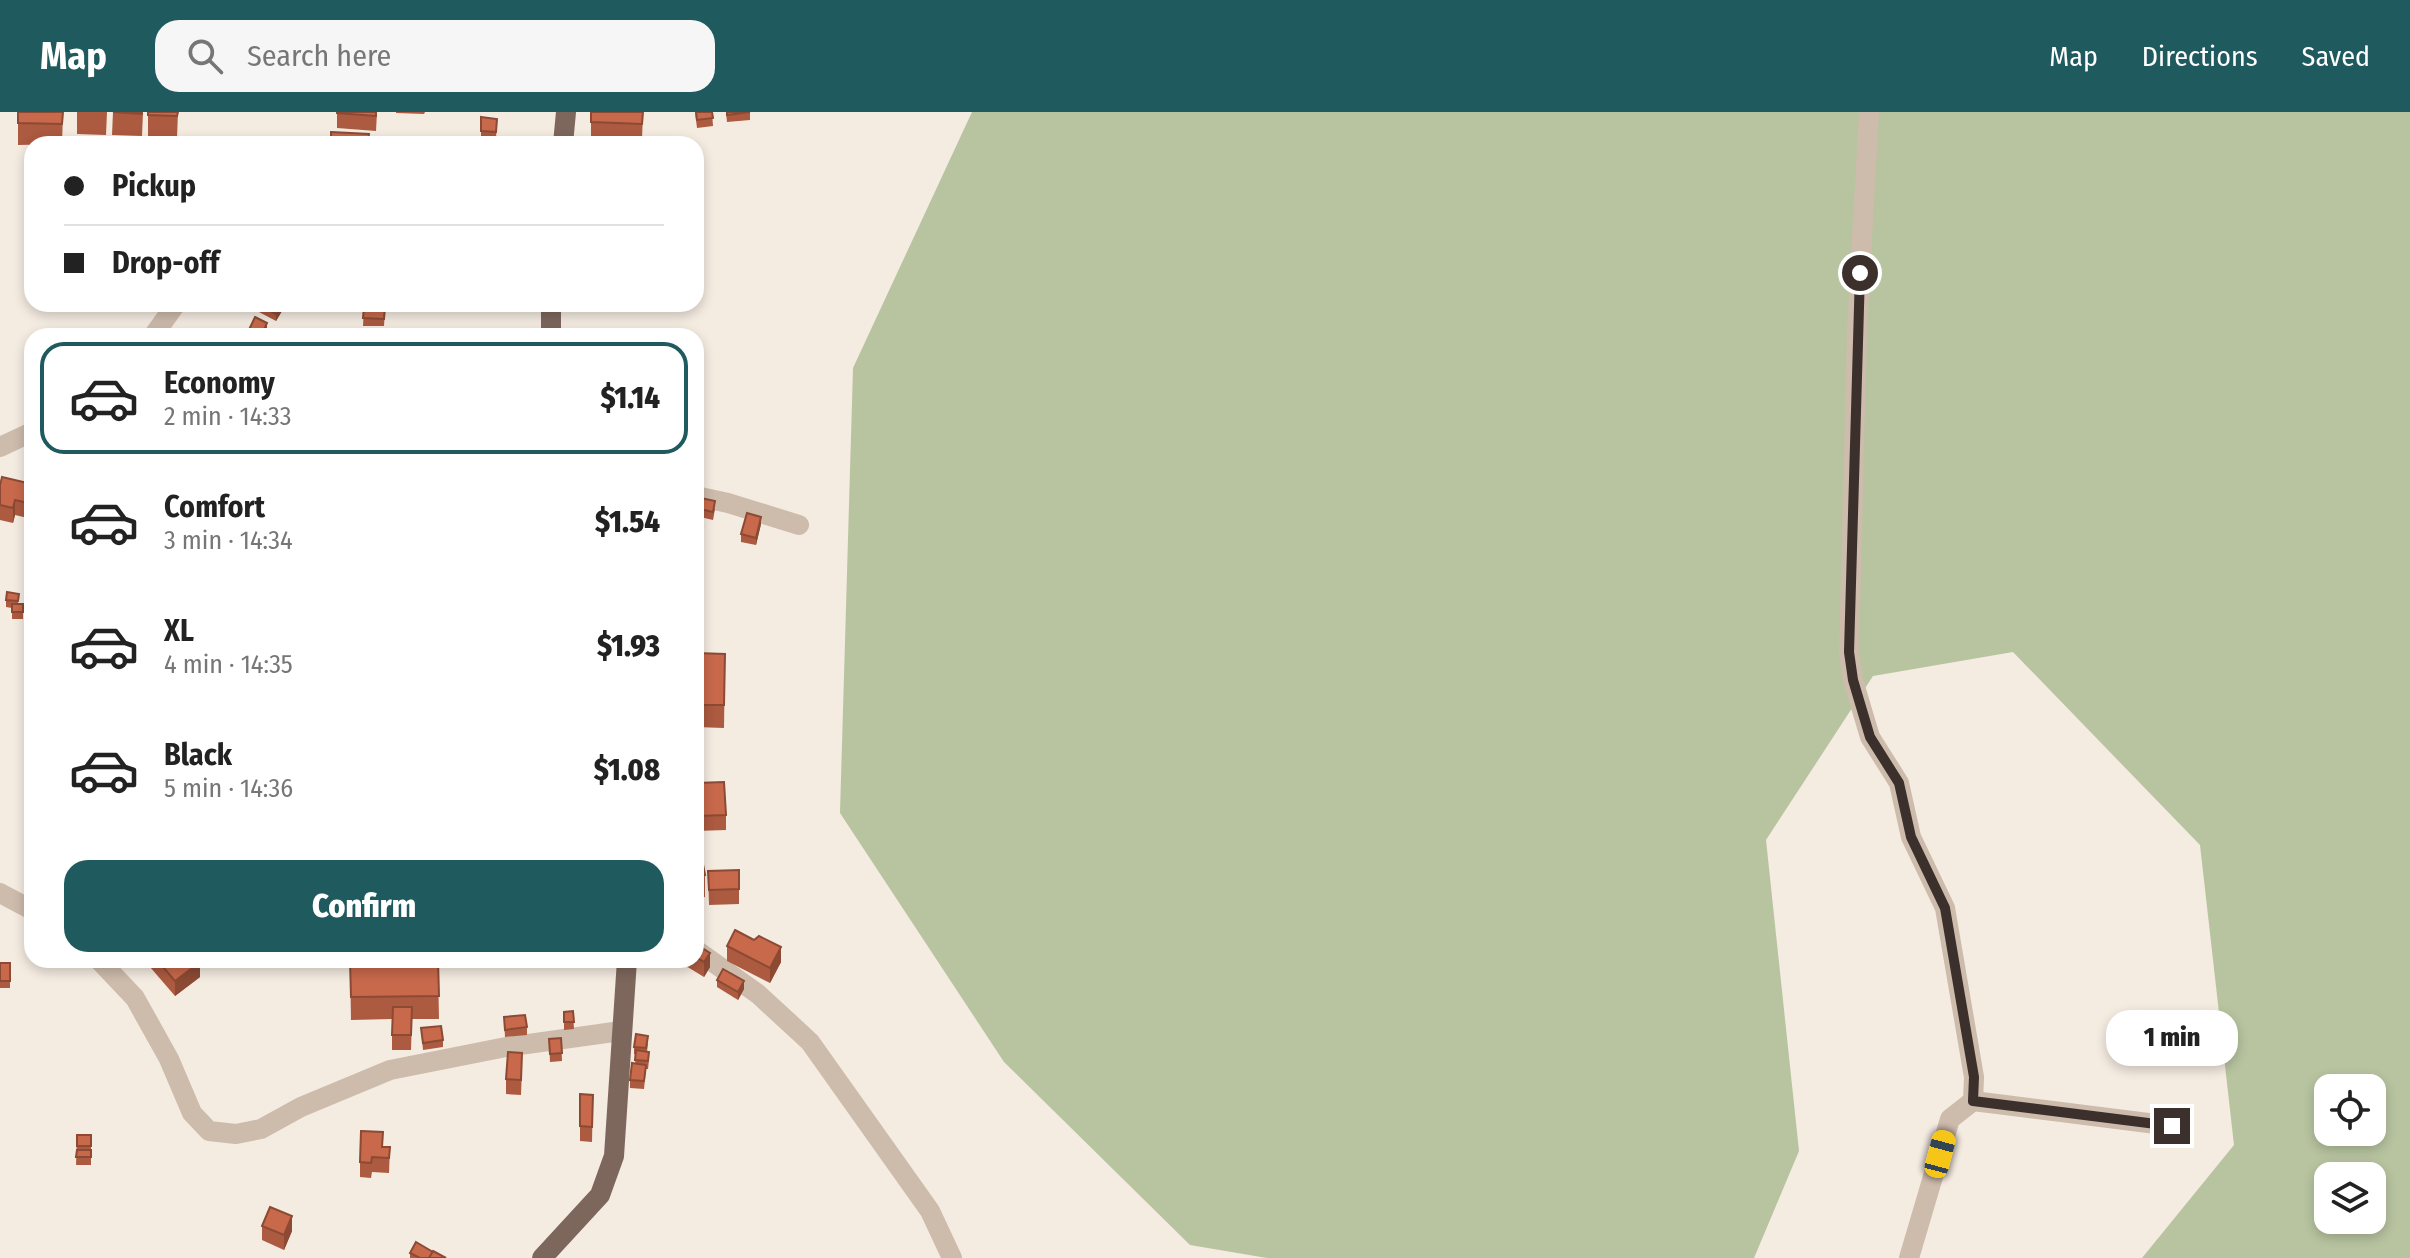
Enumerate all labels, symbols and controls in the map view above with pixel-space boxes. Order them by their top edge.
search box [155,20,715,92]
text: Map [40,33,107,79]
icon: search [183,34,227,78]
text: Search here [247,38,391,74]
text: Map [2049,40,2098,73]
text: Directions [2142,40,2258,73]
text: Saved [2302,40,2370,73]
text: Pickup [112,168,196,204]
text: Drop-off [112,245,219,281]
route start [1842,255,1878,291]
icon: car [68,362,140,434]
text: Economy [164,365,275,401]
text: $1.14 [600,380,660,416]
text: 2 min · 14:33 [164,401,291,432]
icon: car [68,486,140,558]
text: Comfort [164,489,265,525]
text: $1.54 [595,504,660,540]
text: 3 min · 14:34 [164,525,292,556]
icon: car [68,610,140,682]
text: XL [164,613,194,649]
text: $1.93 [597,628,660,664]
text: 4 min · 14:35 [164,649,293,680]
icon: car [68,734,140,806]
text: Black [164,737,232,773]
text: $1.08 [594,752,660,788]
text: 5 min · 14:36 [164,773,293,804]
button: Confirm [64,860,664,952]
callout: 1 min [2106,1010,2238,1066]
text: 1 min [2144,1022,2200,1053]
map controls [2314,1074,2386,1234]
button: locate [2314,1074,2386,1146]
route end [2154,1108,2190,1144]
car [1922,1128,1958,1180]
button: layers [2314,1162,2386,1234]

